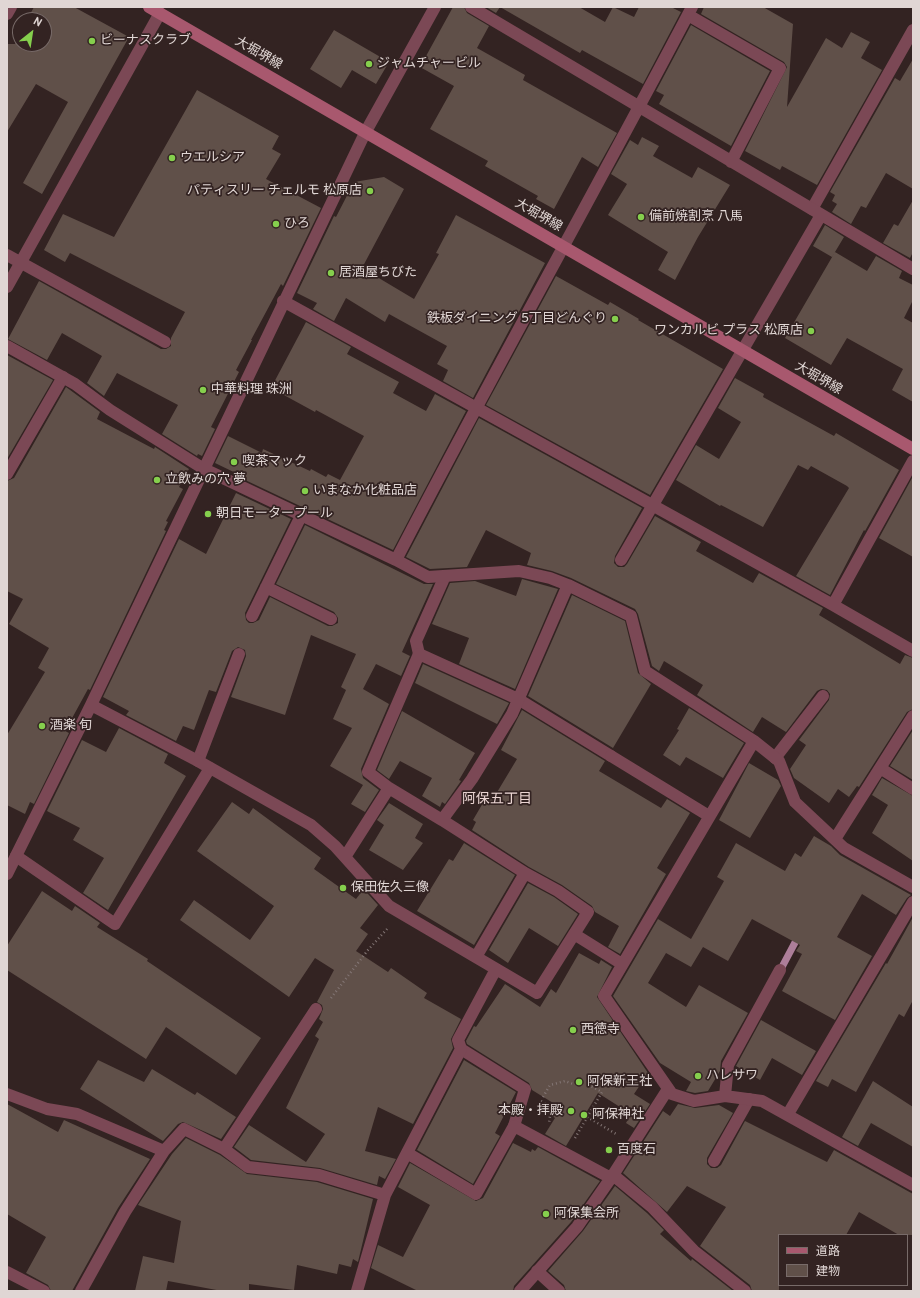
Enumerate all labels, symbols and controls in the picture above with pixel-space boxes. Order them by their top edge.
north arrow [12,12,52,52]
text: N [31,14,44,31]
place label: ビーナスクラブ [100,33,191,49]
street label: 大堀堺線 [232,34,284,74]
marker: ビーナスクラブ [87,36,97,46]
place label: ジャムチャービル [377,56,481,72]
marker: ジャムチャービル [364,59,374,69]
place label: ウエルシア [180,150,245,166]
marker: ウエルシア [167,153,177,163]
place label: パティスリー チェルモ 松原店 [187,183,362,199]
marker: パティスリー チェルモ 松原店 [365,186,375,196]
street label: 大堀堺線 [512,196,564,236]
place label: 備前焼割烹 八馬 [649,209,743,225]
marker: 備前焼割烹 八馬 [636,212,646,222]
place label: ひろ [284,216,310,232]
marker: ひろ [271,219,281,229]
place label: 居酒屋ちびた [339,265,417,281]
marker: 居酒屋ちびた [326,268,336,278]
place label: 鉄板ダイニング 5丁目どんぐり [427,311,607,327]
marker: 鉄板ダイニング 5丁目どんぐり [610,314,620,324]
place label: ワンカルビ プラス 松原店 [654,323,803,339]
marker: ワンカルビ プラス 松原店 [806,326,816,336]
street label: 大堀堺線 [792,359,844,399]
place label: 中華料理 珠洲 [211,382,292,398]
marker: 中華料理 珠洲 [198,385,208,395]
place label: 喫茶マック [242,454,307,470]
marker: 喫茶マック [229,457,239,467]
place label: 立飲みの穴 夢 [165,472,246,488]
marker: 立飲みの穴 夢 [152,475,162,485]
place label: いまなか化粧品店 [313,483,417,499]
marker: いまなか化粧品店 [300,486,310,496]
place label: 朝日モータープール [216,506,333,522]
marker: 朝日モータープール [203,509,213,519]
place label: 酒楽 旬 [50,718,92,734]
marker: 酒楽 旬 [37,721,47,731]
district label: 阿保五丁目 [462,792,532,808]
place label: 保田佐久三像 [351,880,429,896]
marker: 保田佐久三像 [338,883,348,893]
place label: 西徳寺 [581,1022,620,1038]
marker: 西徳寺 [568,1025,578,1035]
place label: ハレサワ [706,1068,758,1084]
marker: ハレサワ [693,1071,703,1081]
place label: 阿保新王社 [587,1074,652,1090]
marker: 阿保新王社 [574,1077,584,1087]
place label: 本殿・拝殿 [498,1103,563,1119]
marker: 本殿・拝殿 [566,1106,576,1116]
place label: 阿保神社 [592,1107,644,1123]
marker: 阿保神社 [579,1110,589,1120]
place label: 百度石 [617,1142,656,1158]
marker: 百度石 [604,1145,614,1155]
place label: 阿保集会所 [554,1206,619,1222]
marker: 阿保集会所 [541,1209,551,1219]
legend [778,1234,908,1286]
text: 道路 [816,1244,840,1260]
text: 建物 [816,1264,840,1280]

